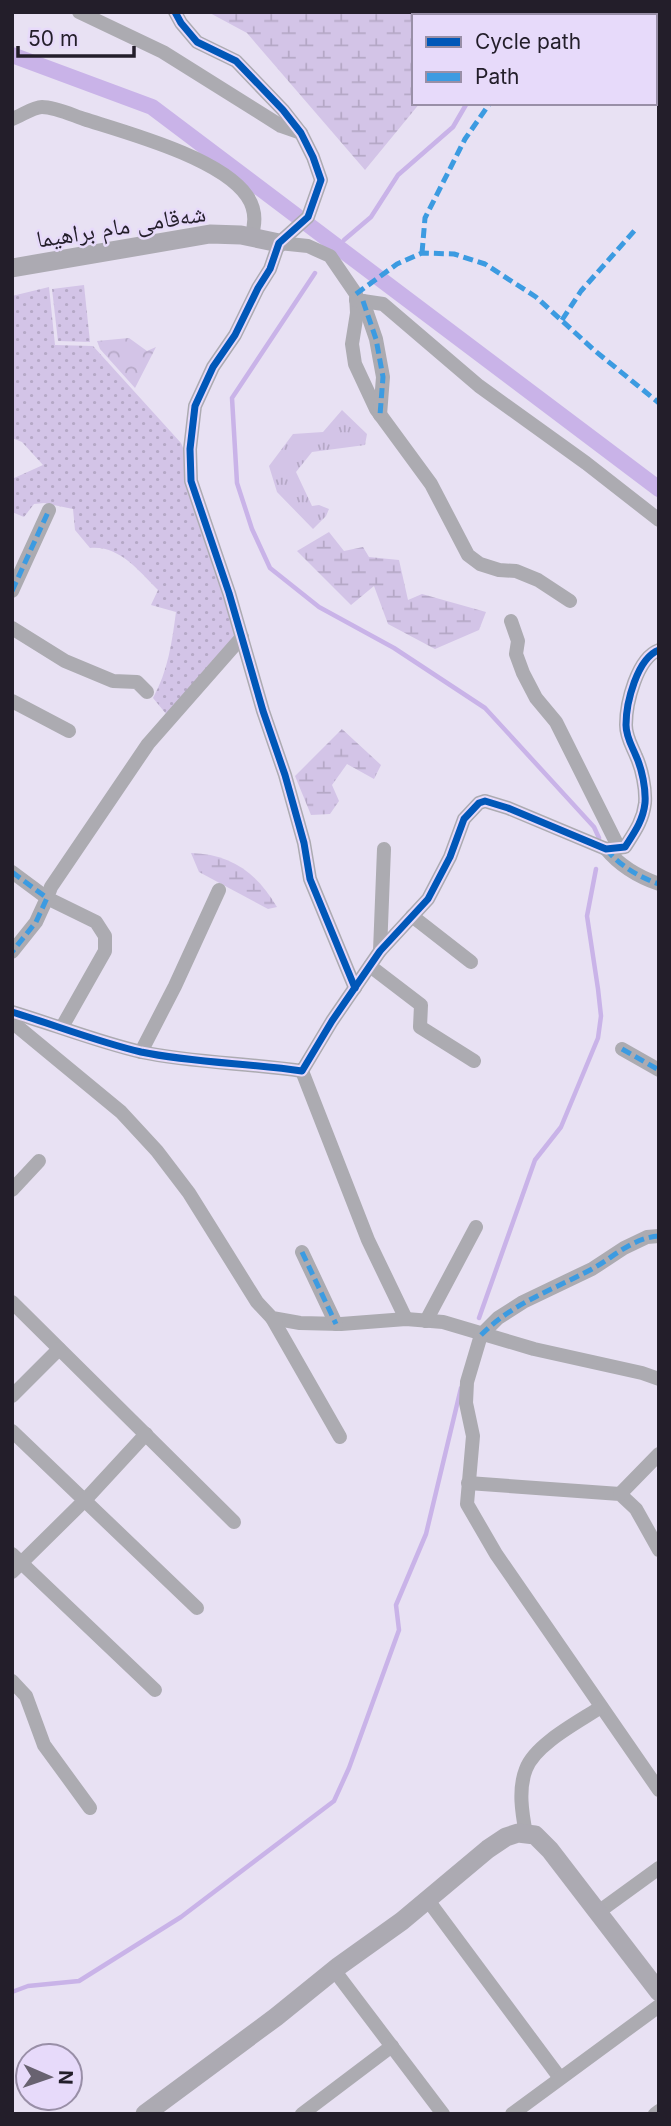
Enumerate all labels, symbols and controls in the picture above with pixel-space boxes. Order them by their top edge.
scale bar [18,14,133,58]
legend [412,14,657,105]
text: 50 m [28,26,78,51]
text: Cycle path [475,29,581,54]
text: Path [475,64,520,89]
street label: شەقامی مام براهیما [34,198,208,256]
north arrow [14,2042,84,2112]
text: N [54,2070,77,2085]

